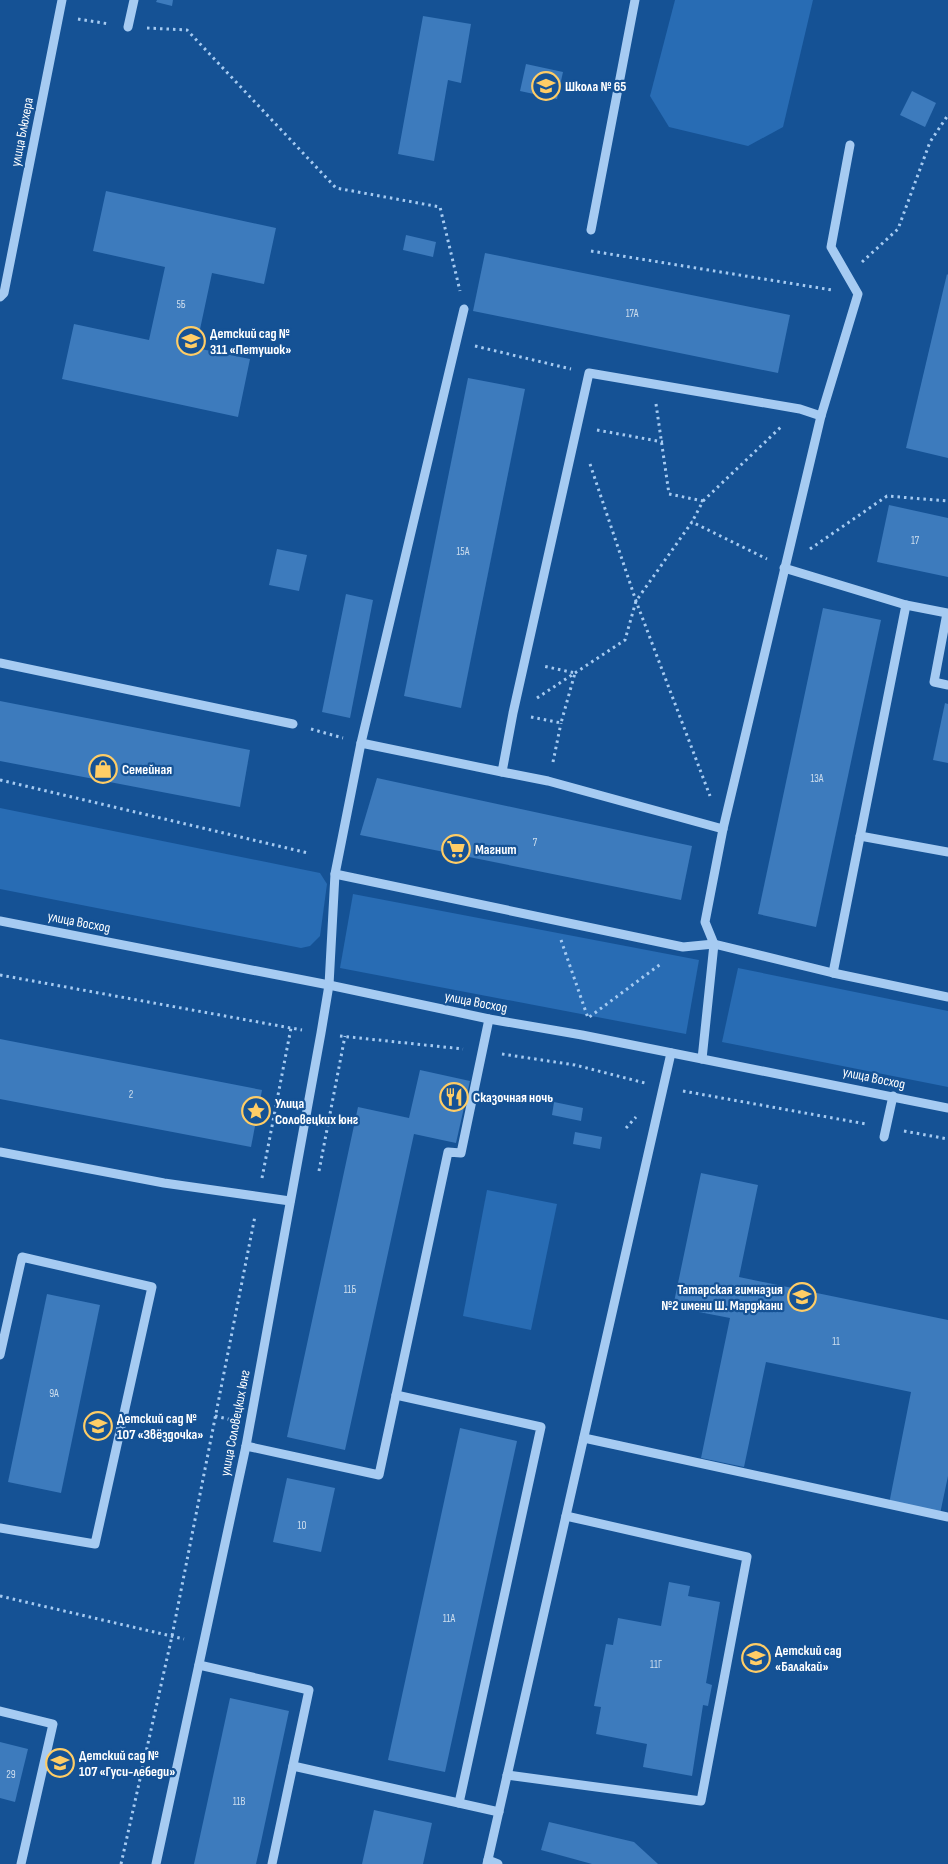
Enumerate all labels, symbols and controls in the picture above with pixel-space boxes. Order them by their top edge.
school or university icon: Школа № 65 [531,71,561,101]
place label: Школа № 65 [565,78,626,95]
street label: улица Блюхера [7,96,37,168]
house number: 5Б [176,298,186,311]
house number: 17А [626,307,639,320]
place label: Детский сад № 311 «Петушок» [210,325,291,358]
school or university icon: Детский сад № 311 «Петушок» [176,326,206,356]
house number: 17 [911,534,920,547]
house number: 15А [457,545,470,558]
shop icon: Семейная [88,754,118,784]
place label: Семейная [122,761,172,778]
house number: 13А [810,772,824,785]
supermarket icon: Магнит [441,834,471,864]
house number: 7 [533,836,538,849]
place label: Магнит [475,841,517,858]
street label: улица Восход [46,908,112,936]
street label: улица Восход [443,988,509,1016]
street label: улица Восход [841,1063,907,1093]
restaurant icon: Сказочная ночь [439,1082,469,1112]
house number: 2 [129,1088,134,1101]
place label: Сказочная ночь [473,1089,553,1106]
place label: Улица Соловецких юнг [275,1095,359,1128]
place icon: Улица Соловецких юнг [241,1096,271,1126]
place label: Татарская гимназия №2 имени Ш. Марджани [661,1281,783,1314]
school or university icon: Татарская гимназия №2 имени Ш. Марджани [787,1282,817,1312]
house number: 11Б [344,1283,356,1296]
house number: 11 [832,1335,840,1348]
street label: улица Соловецких юнг [216,1369,254,1477]
house number: 9А [49,1387,59,1400]
place label: Детский сад № 107 «Звёздочка» [117,1410,203,1443]
school or university icon: Детский сад № 107 «Звёздочка» [83,1411,113,1441]
house number: 10 [298,1519,306,1532]
house number: 11А [443,1612,456,1625]
place label: Детский сад «Балакай» [775,1642,841,1675]
school or university icon: Детский сад «Балакай» [741,1643,771,1673]
house number: 11Г [650,1658,662,1671]
place label: Детский сад № 107 «Гуси-лебеди» [79,1747,175,1780]
school or university icon: Детский сад № 107 «Гуси-лебеди» [45,1748,75,1778]
house number: 29 [6,1768,16,1781]
house number: 11В [233,1795,245,1808]

